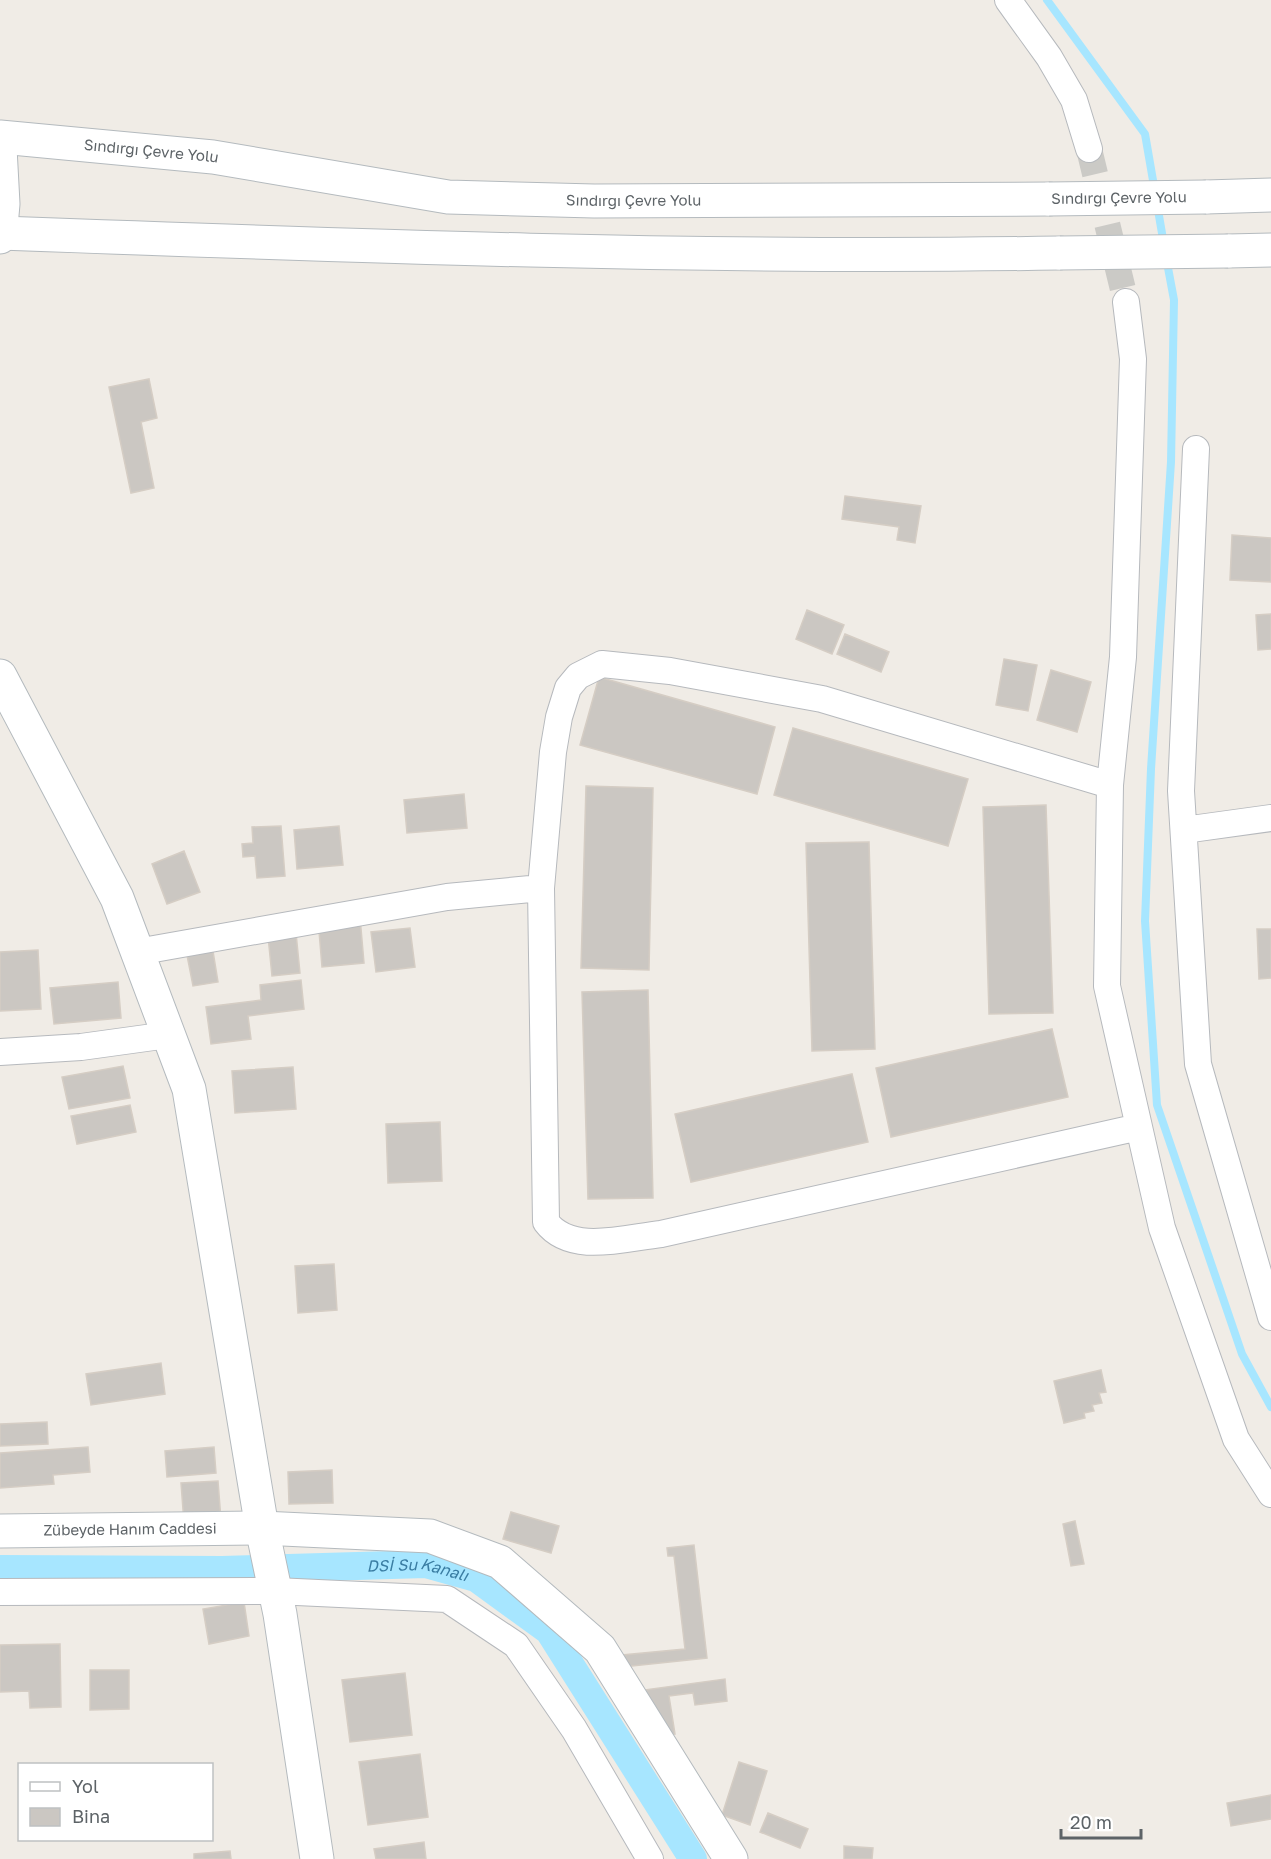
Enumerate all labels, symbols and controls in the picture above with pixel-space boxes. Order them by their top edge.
street label: Sındırgı Çevre Yolu [83,135,220,166]
street label: Sındırgı Çevre Yolu [1051,187,1187,207]
street label: Sındırgı Çevre Yolu [566,190,701,209]
street label: Zübeyde Hanım Caddesi [43,1519,217,1539]
water label: DSİ Su Kanalı [366,1553,471,1585]
legend [18,1763,213,1841]
text: Yol [72,1775,99,1797]
scale bar [1061,1802,1140,1840]
text: Bina [72,1805,110,1827]
text: 20 m [1070,1811,1112,1833]

